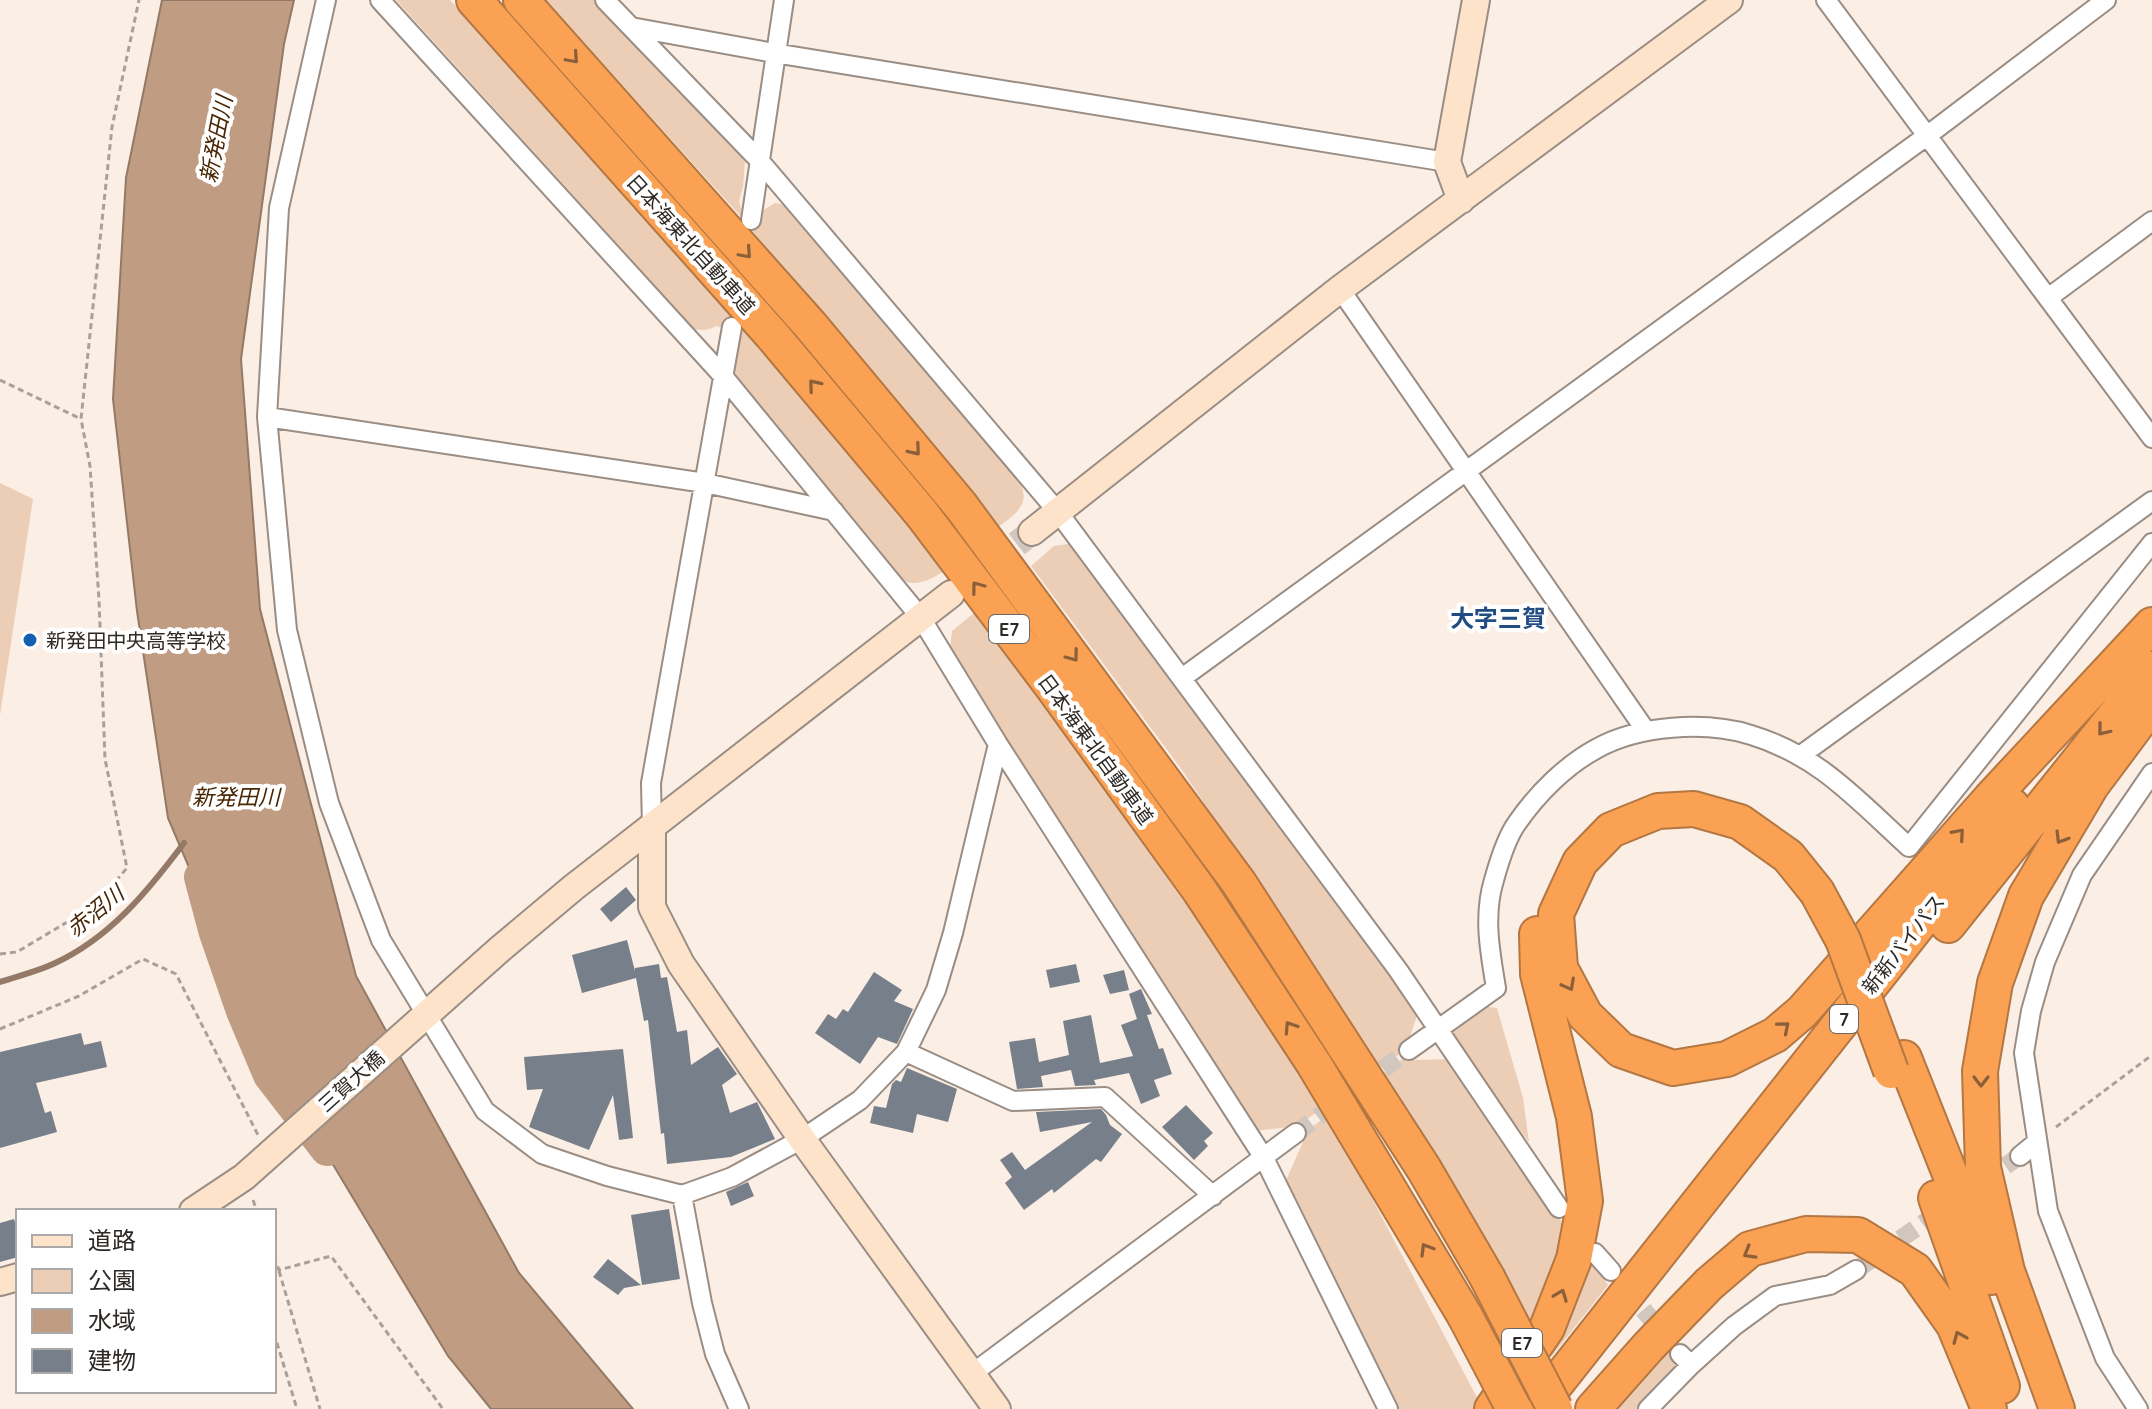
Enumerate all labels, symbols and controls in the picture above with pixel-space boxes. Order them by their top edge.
one-way arrow [563,49,578,64]
water label: 新発田川 [194,91,239,185]
street label: 日本海東北自動車道 [621,169,761,319]
one-way arrow [736,243,750,258]
one-way arrow [809,379,824,394]
one-way arrow [905,441,920,455]
one-way arrow [973,581,987,596]
district label: 大字三賀 [1450,603,1546,633]
road number: E7 [989,615,1029,643]
place label: 新発田中央高等学校 [46,628,226,653]
marker: 新発田中央高等学校 [21,631,39,649]
one-way arrow [1064,647,1078,662]
street label: 日本海東北自動車道 [1033,669,1159,829]
one-way arrow [2099,721,2113,736]
water label: 新発田川 [192,783,282,811]
one-way arrow [1949,829,1963,844]
one-way arrow [2055,829,2071,844]
water label: 赤沼川 [61,878,131,943]
street label: 新新バイパス [1856,889,1950,999]
one-way arrow [1560,977,1575,991]
road number: 7 [1830,1005,1858,1033]
one-way arrow [1284,1022,1299,1036]
one-way arrow [1775,1022,1790,1037]
street label: 三賀大橋 [313,1045,389,1117]
one-way arrow [1972,1075,1990,1088]
legend [16,1209,276,1393]
text: 道路 [88,1225,136,1255]
one-way arrow [1420,1243,1435,1258]
one-way arrow [1743,1243,1758,1259]
text: 公園 [88,1265,136,1295]
one-way arrow [1552,1289,1568,1303]
text: 水域 [88,1305,136,1335]
road number: E7 [1502,1329,1542,1357]
one-way arrow [1952,1331,1968,1345]
text: 建物 [88,1345,136,1375]

